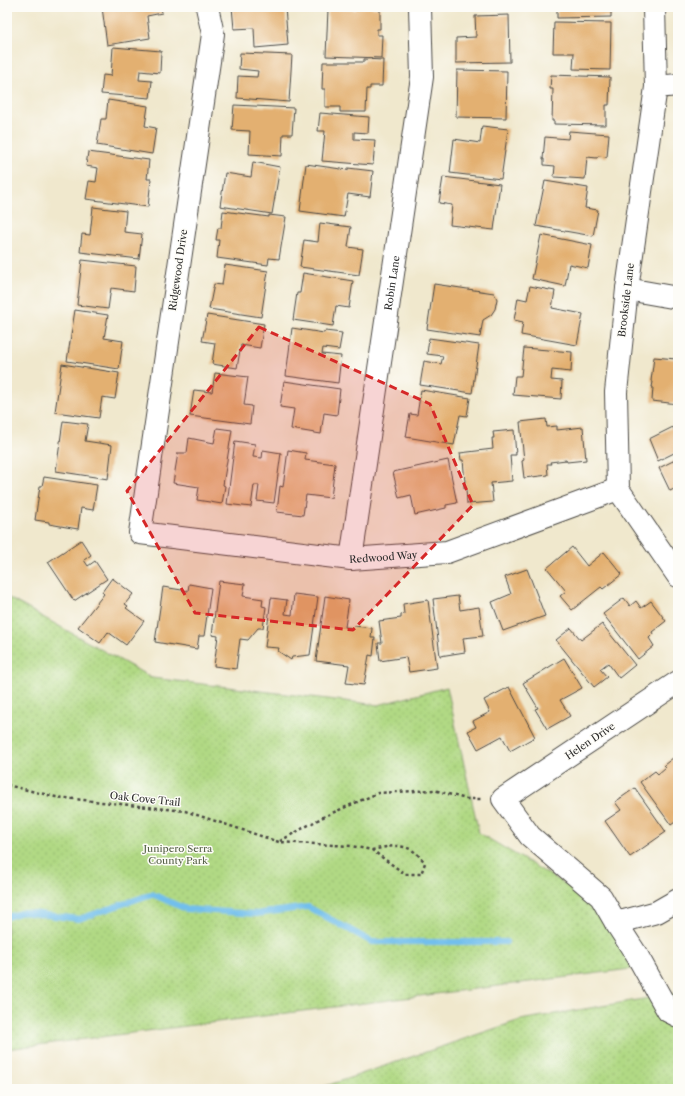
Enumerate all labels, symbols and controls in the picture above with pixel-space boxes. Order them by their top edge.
street label: Ridgewood Drive [166,228,190,312]
street label: Robin Lane [381,254,402,311]
street label: Brookside Lane [615,262,637,338]
street label: Redwood Way [349,548,418,566]
street label: Helen Drive [563,719,618,762]
street label: Oak Cove Trail [109,789,181,809]
park label: Junipero Serra County Park [142,842,213,867]

